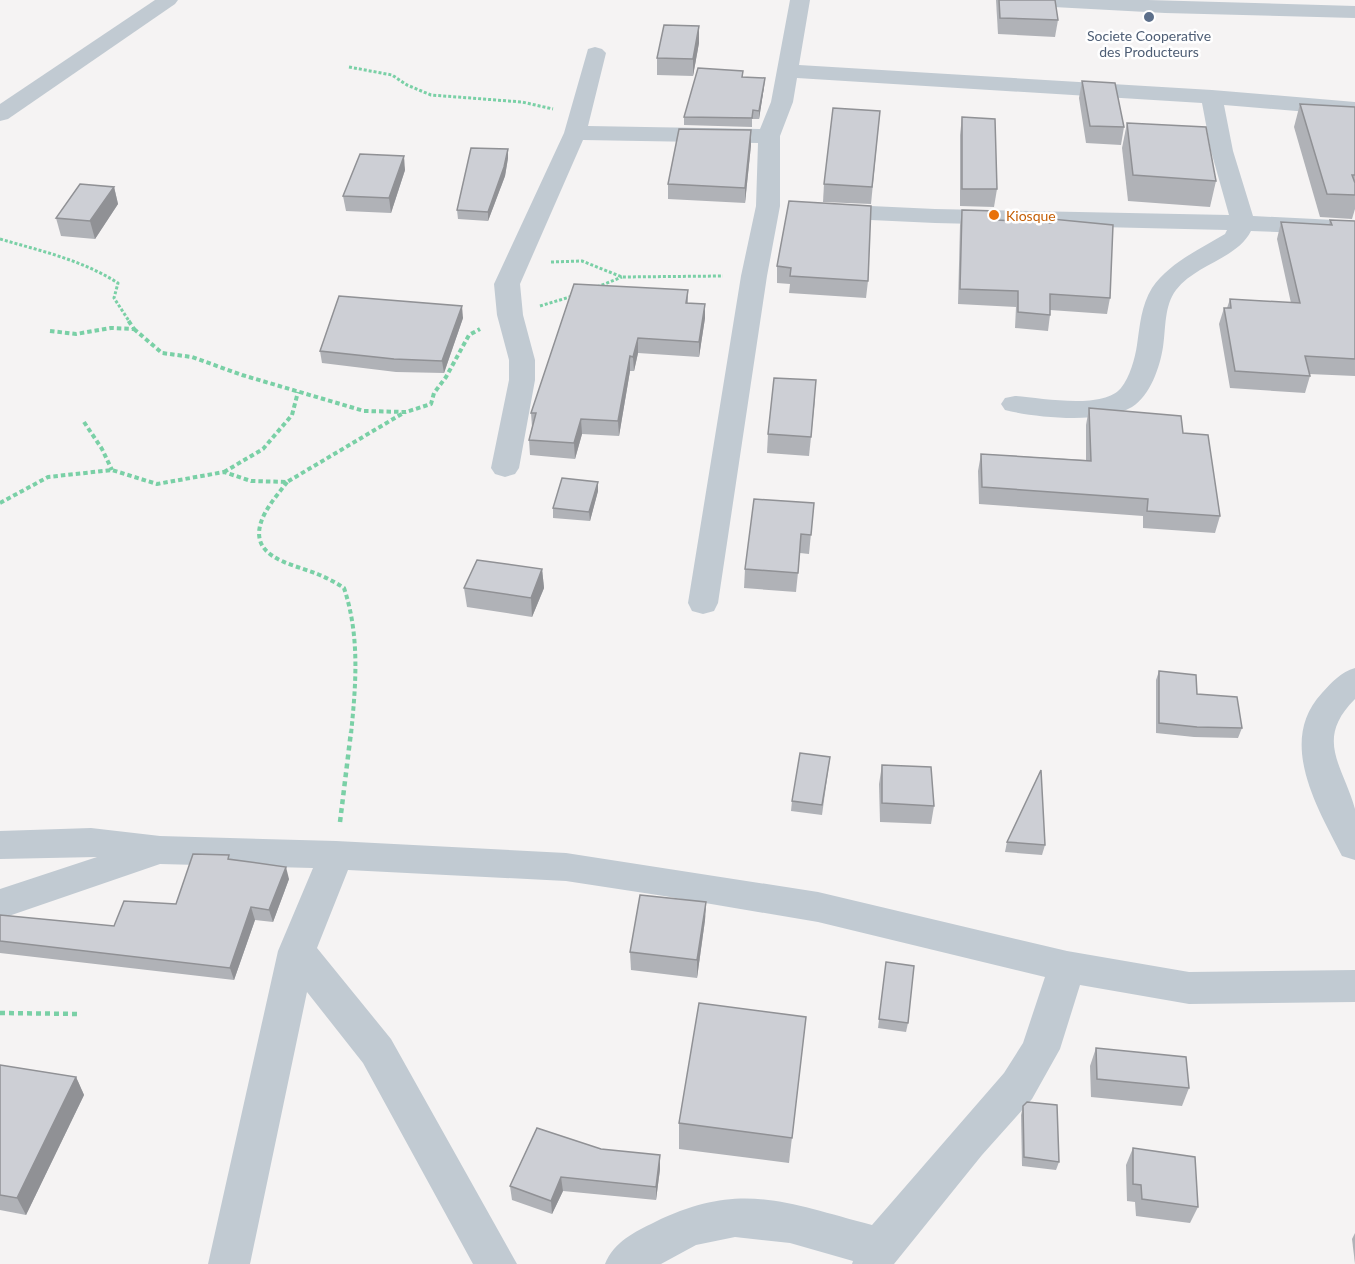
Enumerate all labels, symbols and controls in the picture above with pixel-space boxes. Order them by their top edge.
marker: Societe Cooperative des Producteurs [1142,10,1156,24]
place label: Societe Cooperative des Producteurs [1087,27,1211,60]
place label: Kiosque [1006,207,1056,224]
marker: Kiosque [987,208,1001,222]

